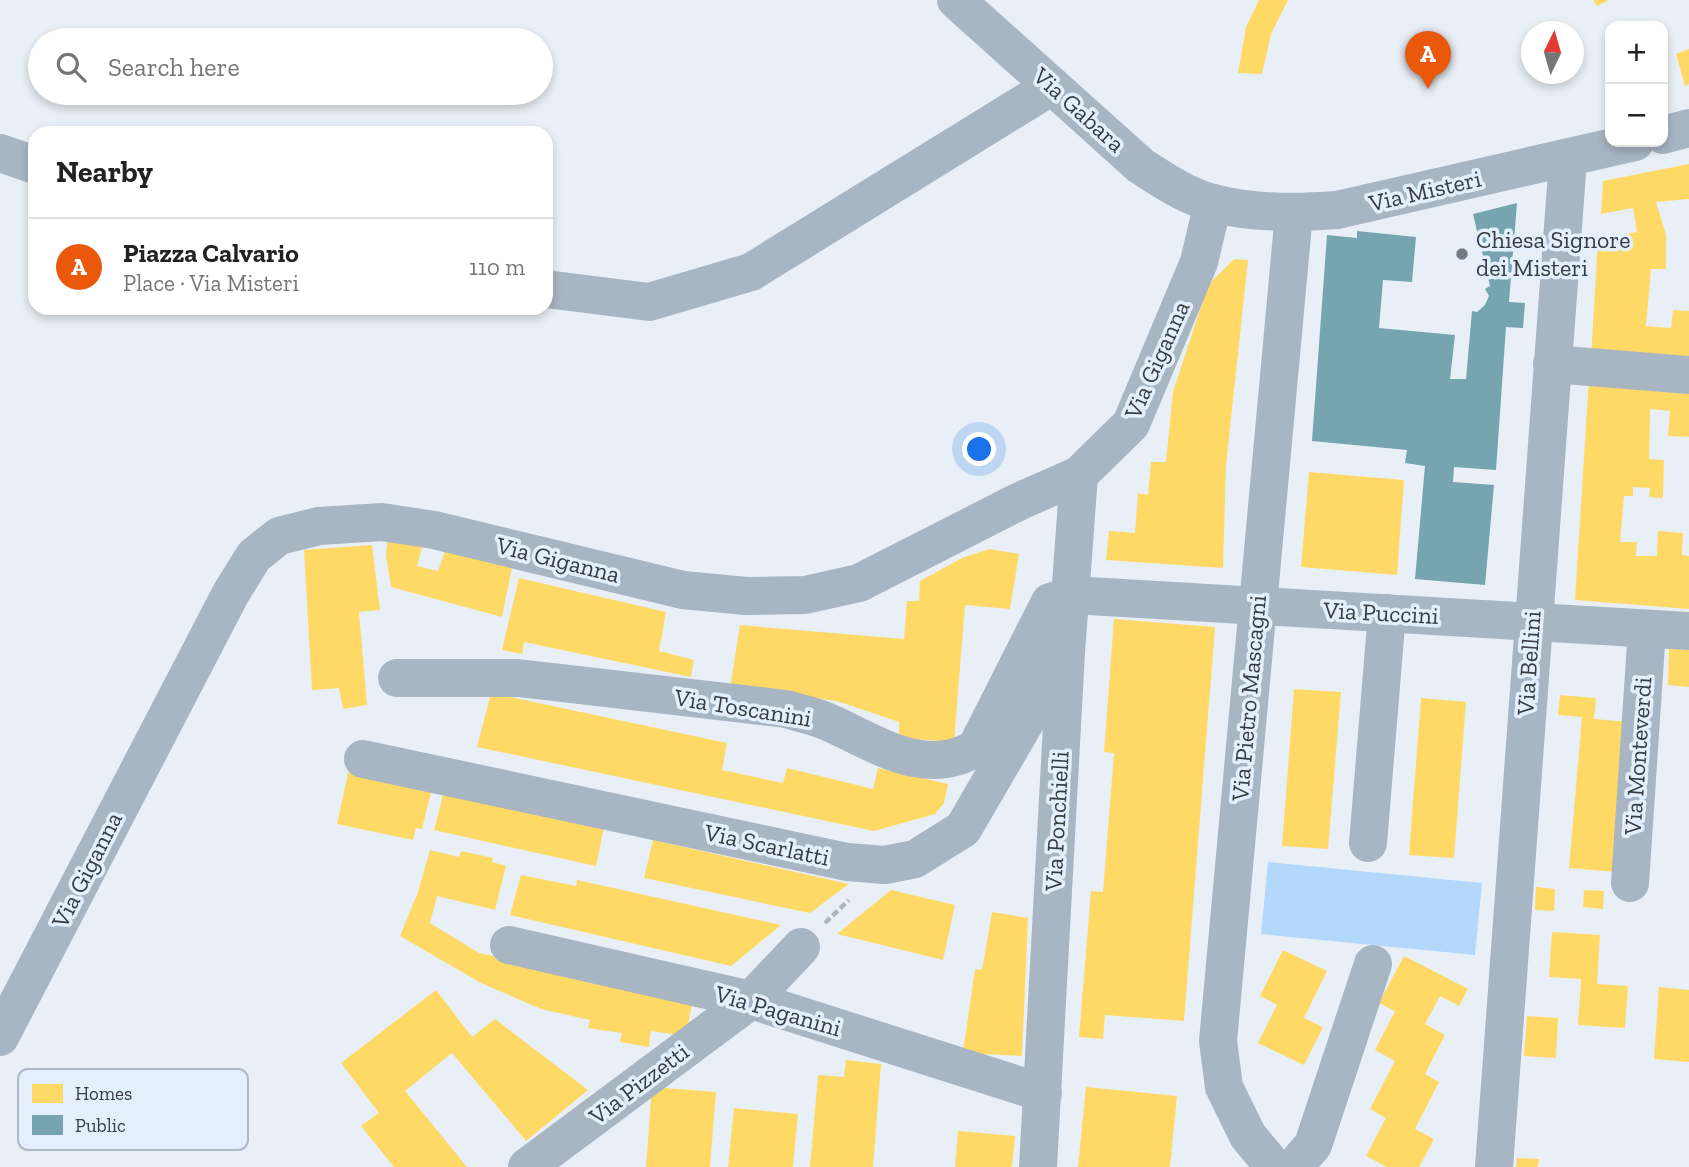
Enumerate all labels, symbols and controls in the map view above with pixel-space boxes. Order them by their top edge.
north arrow [1521,21,1584,84]
map controls [1605,21,1668,147]
button: + [1605,21,1668,84]
search box [28,28,553,105]
pin: A [1405,31,1451,89]
icon: search [52,48,90,86]
text: Search here [108,51,240,83]
street label: Via Gabara [1027,60,1131,159]
button: − [1605,84,1668,147]
text: Nearby [56,154,153,190]
street label: Via Misteri [1365,163,1484,218]
place label: Chiesa Signore dei Misteri [1476,225,1631,282]
text: Piazza Calvario [123,237,299,269]
marker: Chiesa Signore dei Misteri [1454,246,1470,262]
text: A [71,253,87,281]
text: 110 m [469,253,525,281]
text: Place · Via Misteri [123,269,299,297]
street label: Via Giganna [1117,296,1196,424]
your location [962,432,996,466]
street label: Via Giganna [493,530,623,589]
street label: Via Pietro Mascagni [1225,593,1272,803]
street label: Via Puccini [1322,595,1440,630]
street label: Via Bellini [1510,610,1547,717]
street label: Via Monteverdi [1617,676,1658,837]
street label: Via Toscanini [672,682,814,733]
street label: Via Ponchielli [1038,750,1075,893]
street label: Via Giganna [45,807,128,933]
street label: Via Scarlatti [701,817,832,872]
street label: Via Paganini [711,978,845,1042]
street label: Via Pizzetti [582,1037,695,1131]
legend [18,1069,248,1150]
text: Homes [75,1082,132,1105]
text: Public [75,1114,126,1137]

